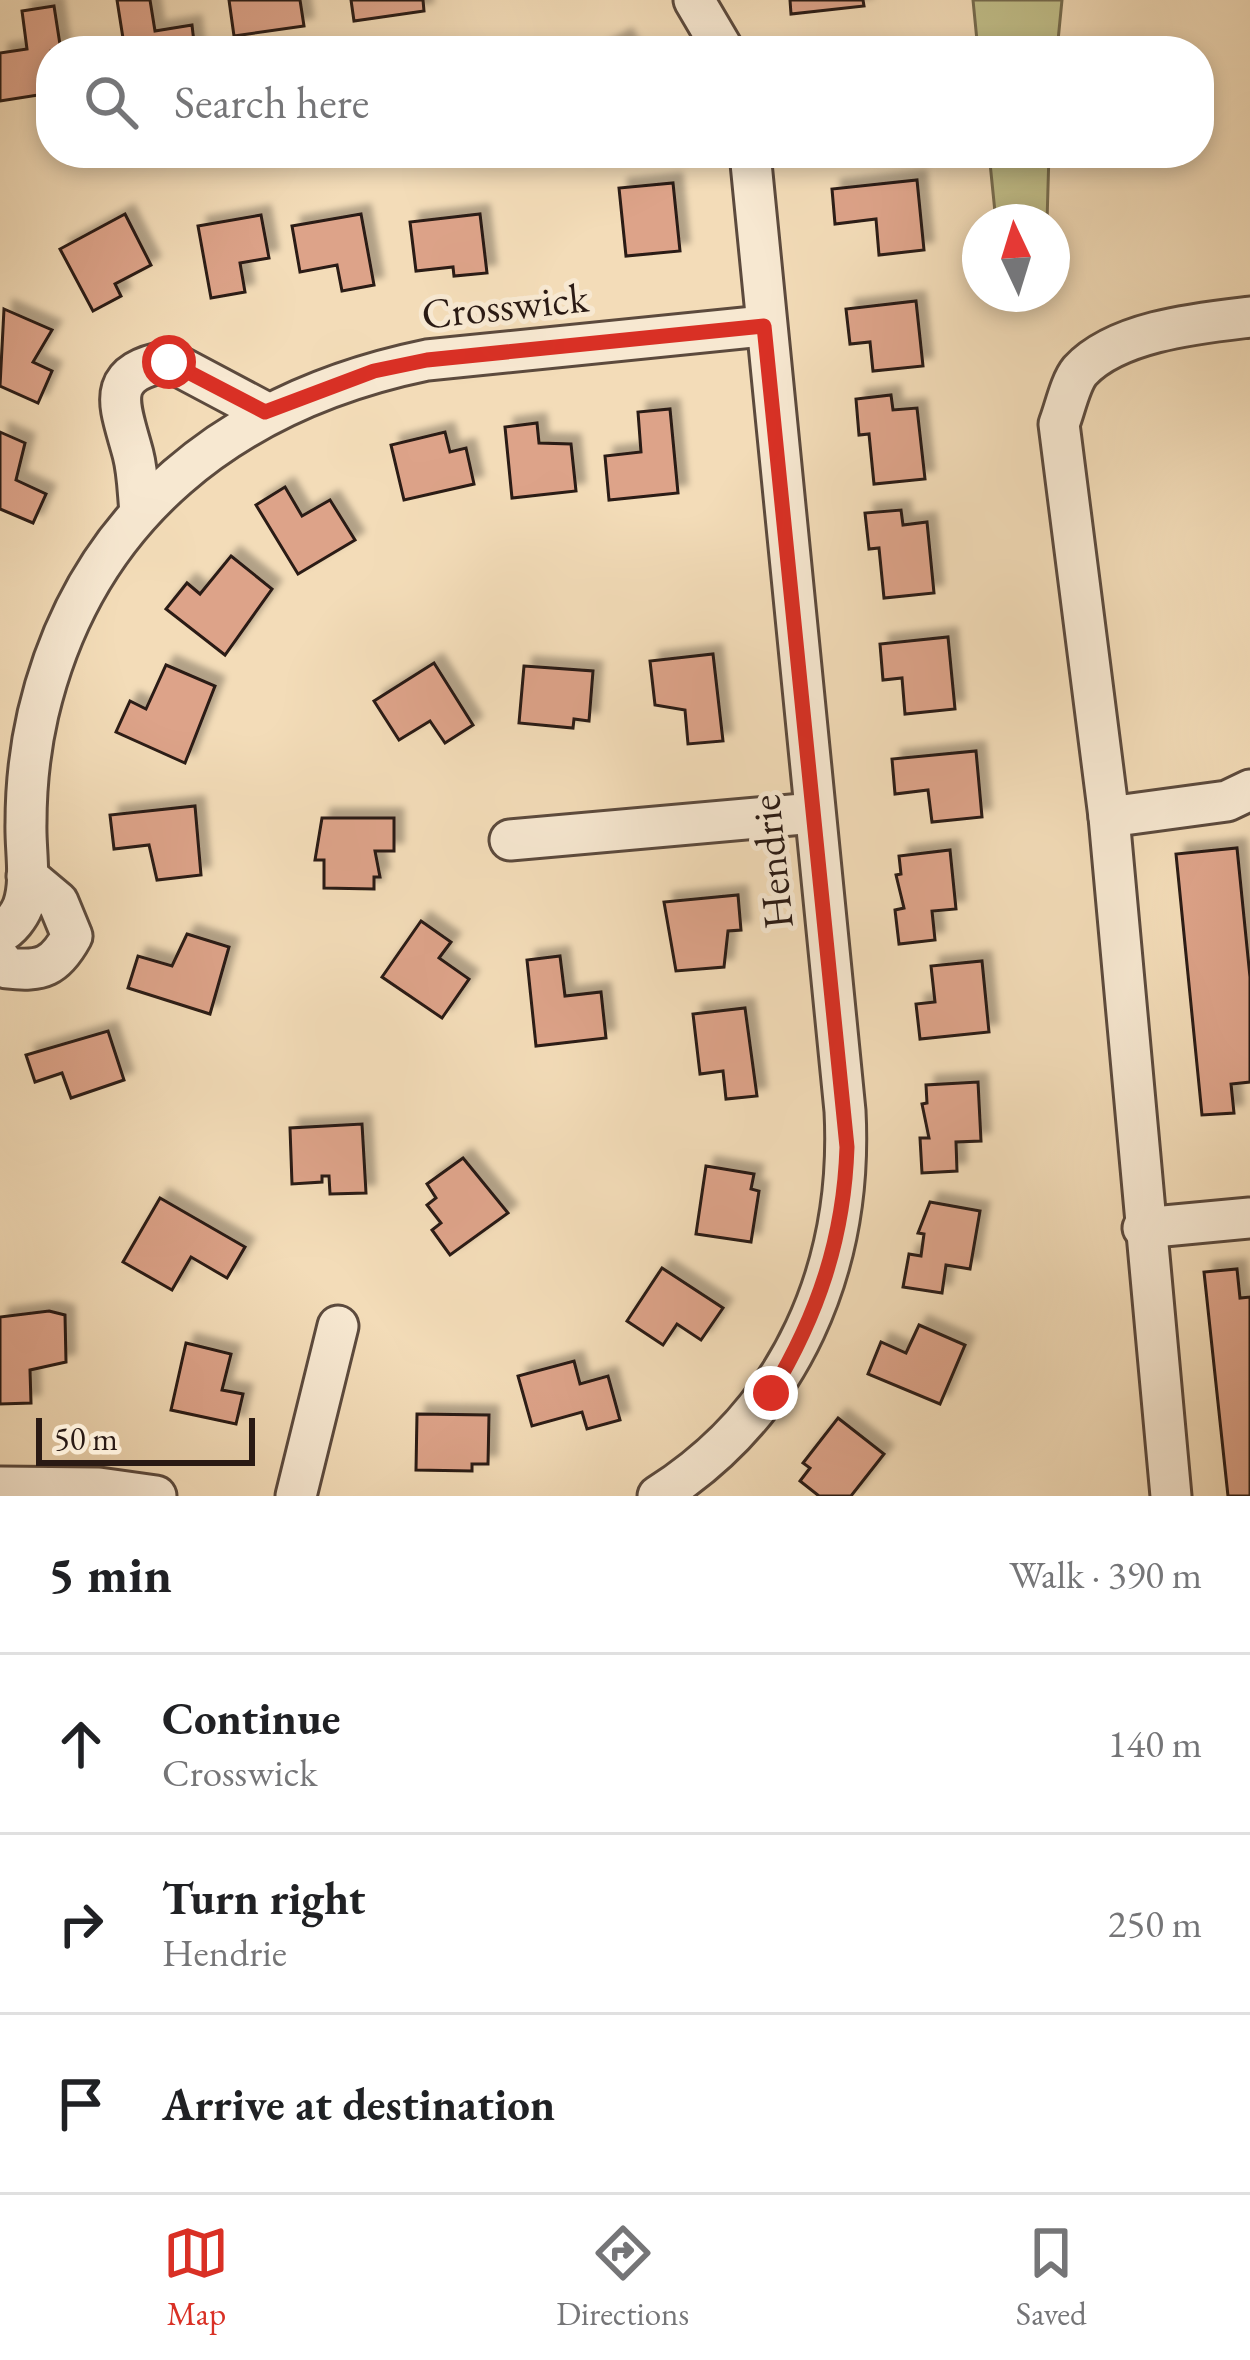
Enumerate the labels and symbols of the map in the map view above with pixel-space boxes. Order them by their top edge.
north arrow [962,204,1070,312]
street label: Crosswick [419,269,593,342]
route start [142,335,196,389]
street label: Hendrie [737,792,806,932]
route end [744,1366,798,1420]
scale bar [36,1412,255,1465]

